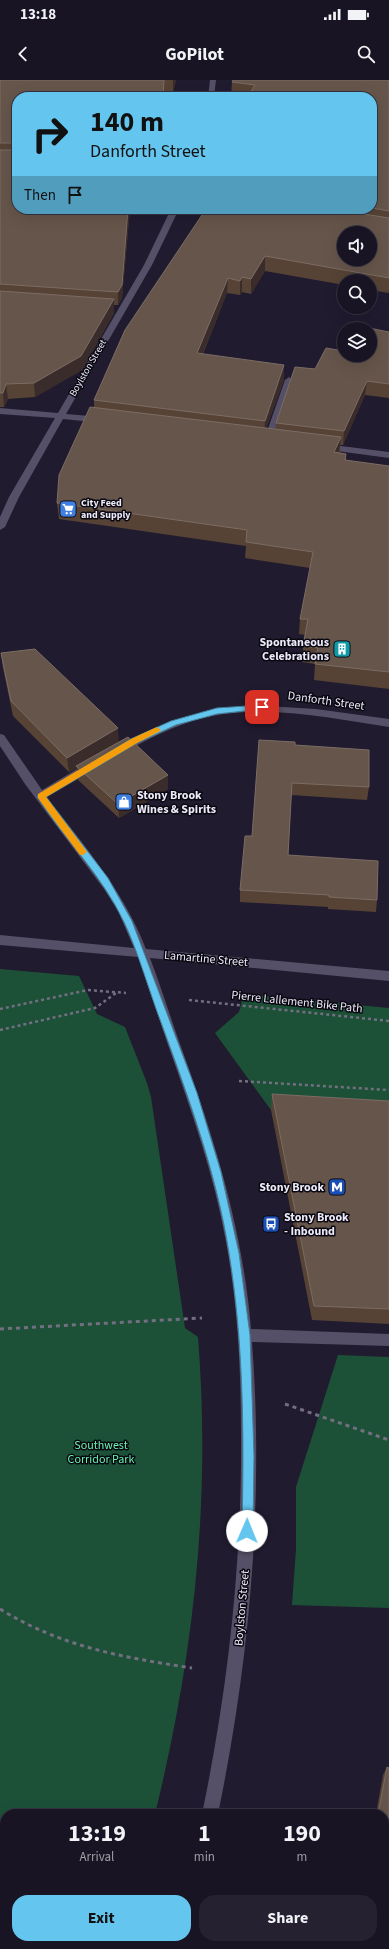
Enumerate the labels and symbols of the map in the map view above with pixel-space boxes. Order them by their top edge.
street label: Boylston Street [66,336,110,399]
place label: City Feed and Supply [81,496,131,522]
supermarket icon: City Feed and Supply [58,499,78,519]
place label: Spontaneous Celebrations [259,634,329,665]
building icon: Spontaneous Celebrations [332,639,352,659]
street label: Danforth Street [287,687,365,715]
pin [245,690,279,724]
place label: Stony Brook Wines & Spirits [137,787,216,818]
shop icon: Stony Brook Wines & Spirits [114,792,134,812]
street label: Lamartine Street [163,947,249,971]
street label: Pierre Lallement Bike Path [230,987,364,1017]
metro station icon: Stony Brook [327,1177,347,1197]
place label: Stony Brook [259,1179,324,1196]
place label: Stony Brook - Inbound [284,1209,349,1240]
bus stop icon: Stony Brook - Inbound [261,1214,281,1234]
park label: Southwest Corridor Park [68,1437,134,1468]
position arrow [226,1510,268,1552]
street label: Boylston Street [230,1569,254,1647]

